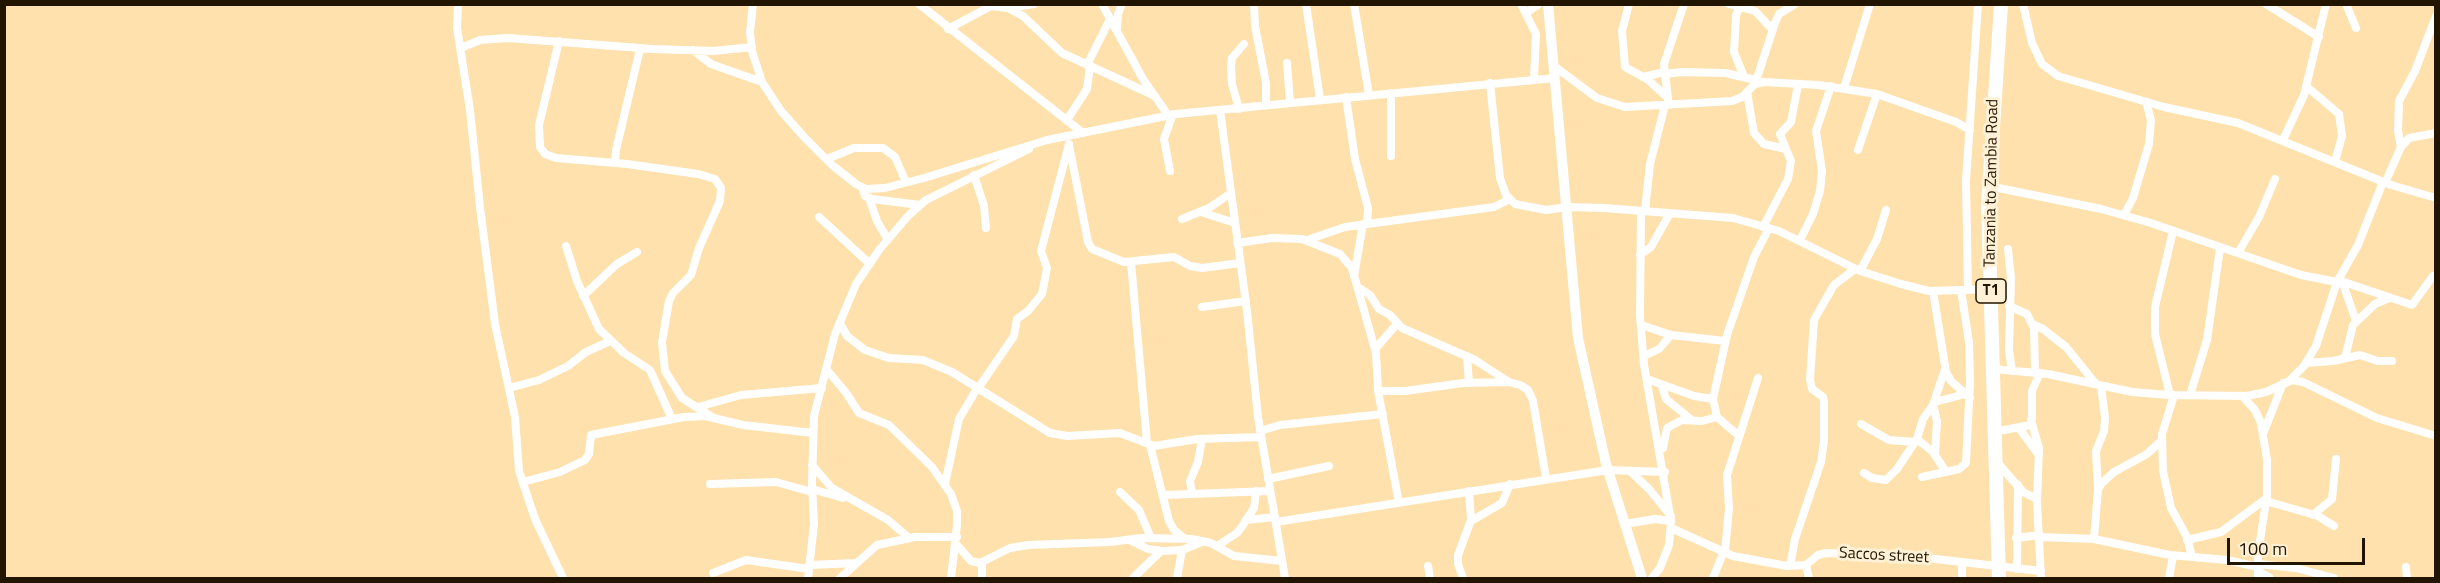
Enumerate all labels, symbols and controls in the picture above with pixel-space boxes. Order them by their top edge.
street label: Tanzania to Zambia Road [1981,99,2003,267]
road number: T1 [1976,279,2006,303]
scale bar [2230,526,2368,564]
text: 100 m [2238,535,2287,562]
street label: Saccos street [1839,544,1929,568]

